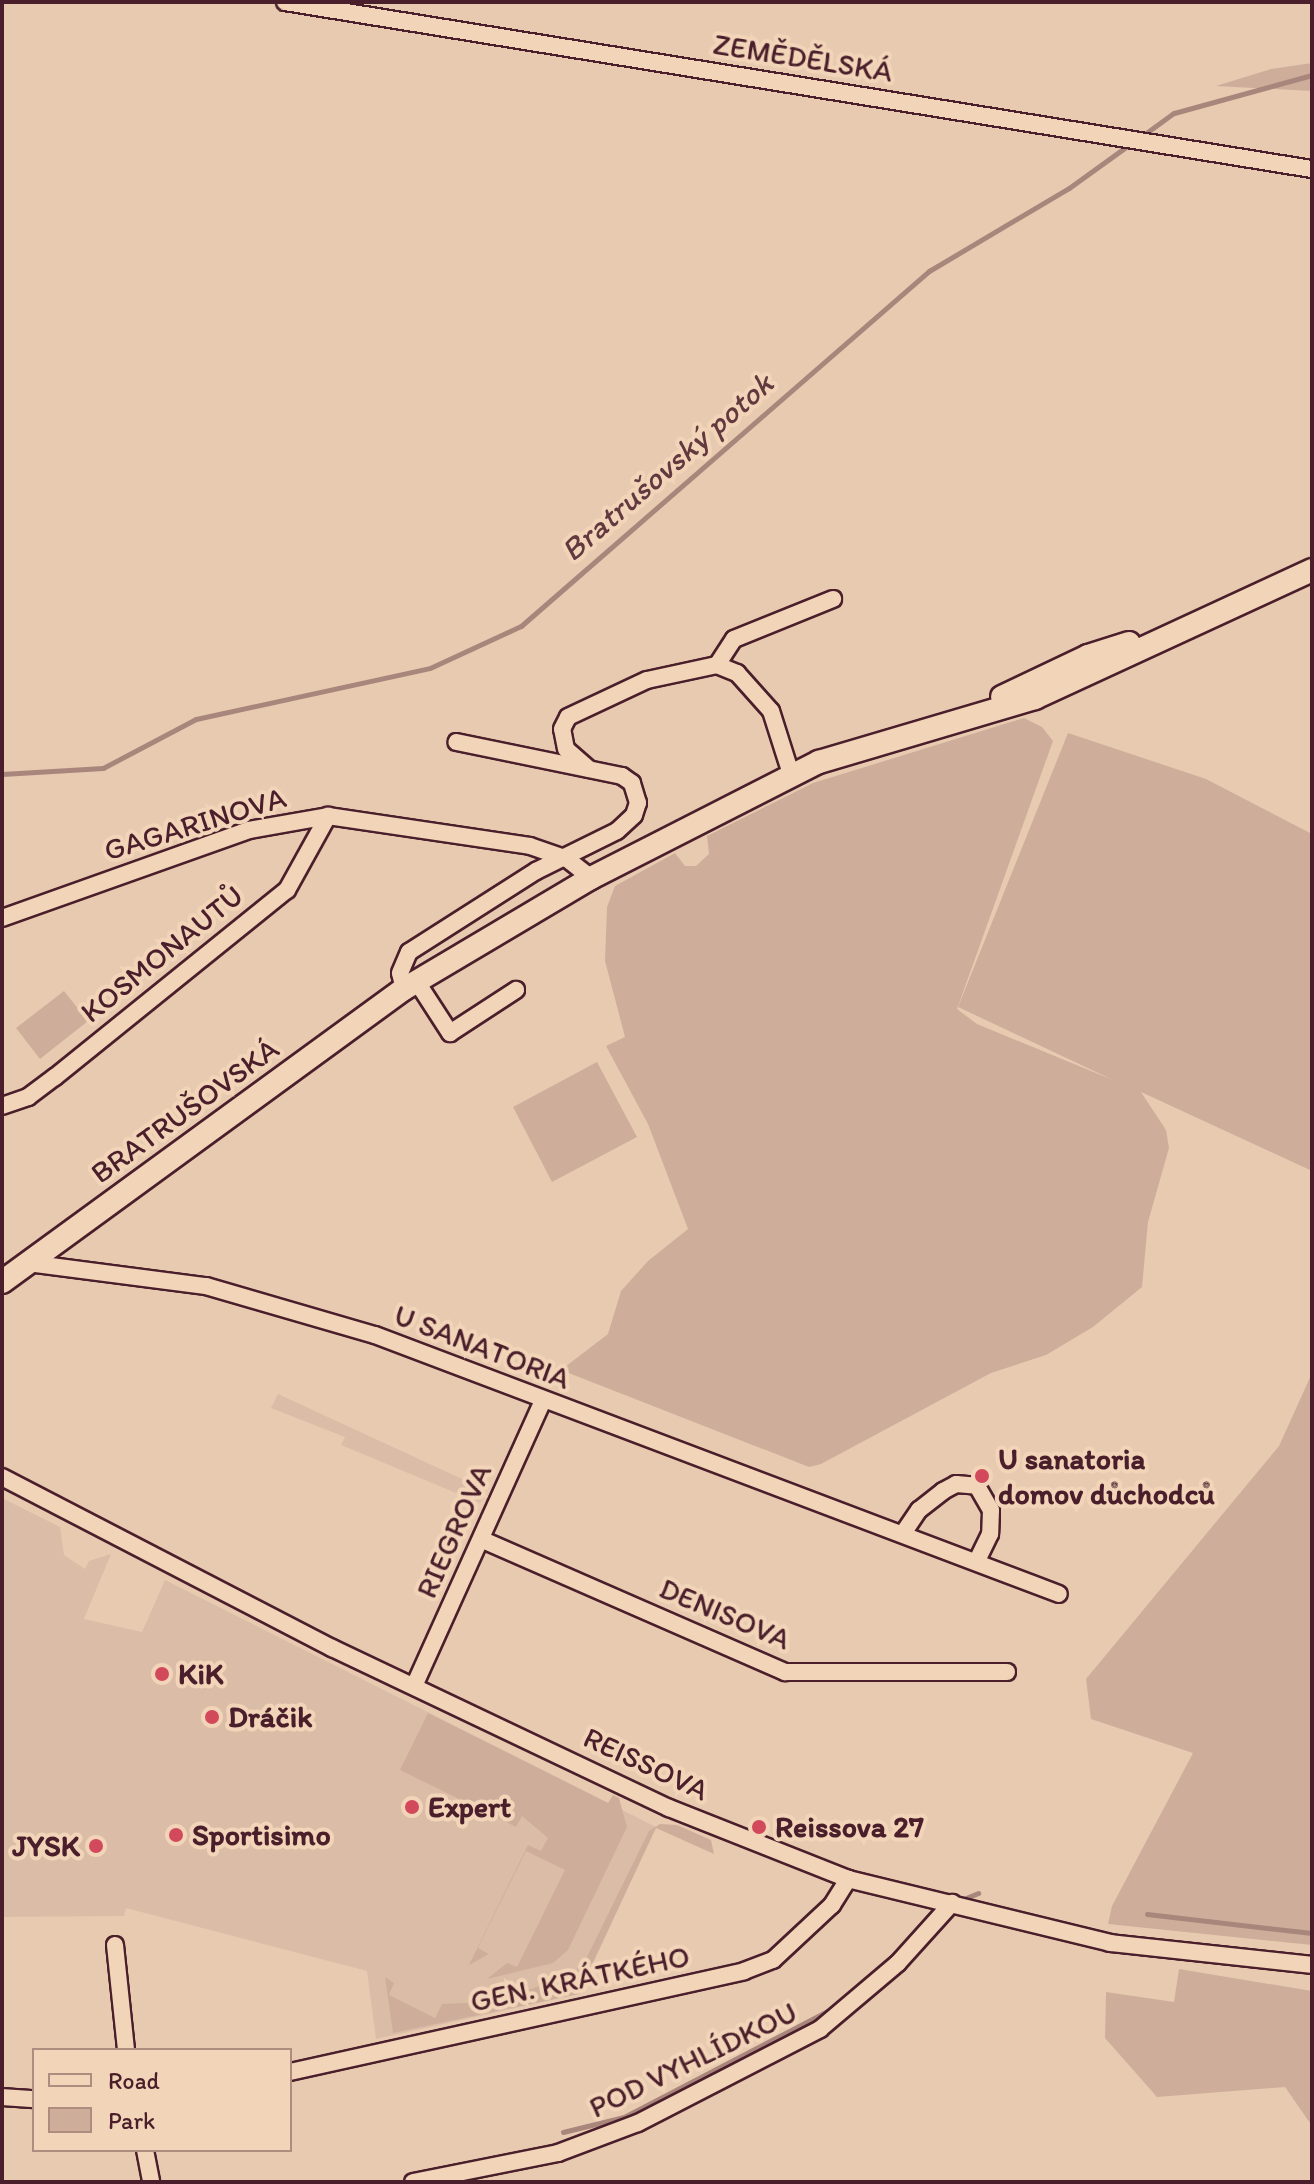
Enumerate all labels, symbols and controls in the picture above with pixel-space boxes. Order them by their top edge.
street label: ZEMĚDĚLSKÁ [711,26,895,90]
water label: Bratrušovský potok [553,364,781,570]
street label: GAGARINOVA [100,779,290,869]
street label: KOSMONAUTŮ [74,878,250,1030]
street label: BRATRUŠOVSKÁ [84,1031,286,1191]
street label: U SANATORIA [387,1296,577,1398]
place label: U sanatoria domov důchodců [998,1441,1215,1512]
street label: RIEGROVA [408,1458,500,1604]
marker: U sanatoria domov důchodců [973,1467,991,1485]
street label: DENISOVA [654,1570,796,1658]
place label: KiK [178,1656,224,1692]
marker: KiK [153,1665,171,1683]
place label: Dráčik [228,1699,312,1735]
marker: Dráčik [203,1708,221,1726]
street label: REISSOVA [578,1719,714,1809]
place label: Expert [428,1789,511,1825]
marker: Expert [403,1798,421,1816]
place label: Reissova 27 [775,1809,924,1845]
place label: Sportisimo [192,1817,331,1853]
marker: Reissova 27 [750,1818,768,1836]
marker: Sportisimo [167,1826,185,1844]
place label: JYSK [12,1828,80,1864]
marker: JYSK [87,1837,105,1855]
street label: GEN. KRÁTKÉHO [467,1938,693,2020]
street label: POD VYHLÍDKOU [583,1994,803,2126]
legend [32,2048,292,2152]
text: Road [108,2066,160,2095]
text: Park [108,2106,155,2135]

